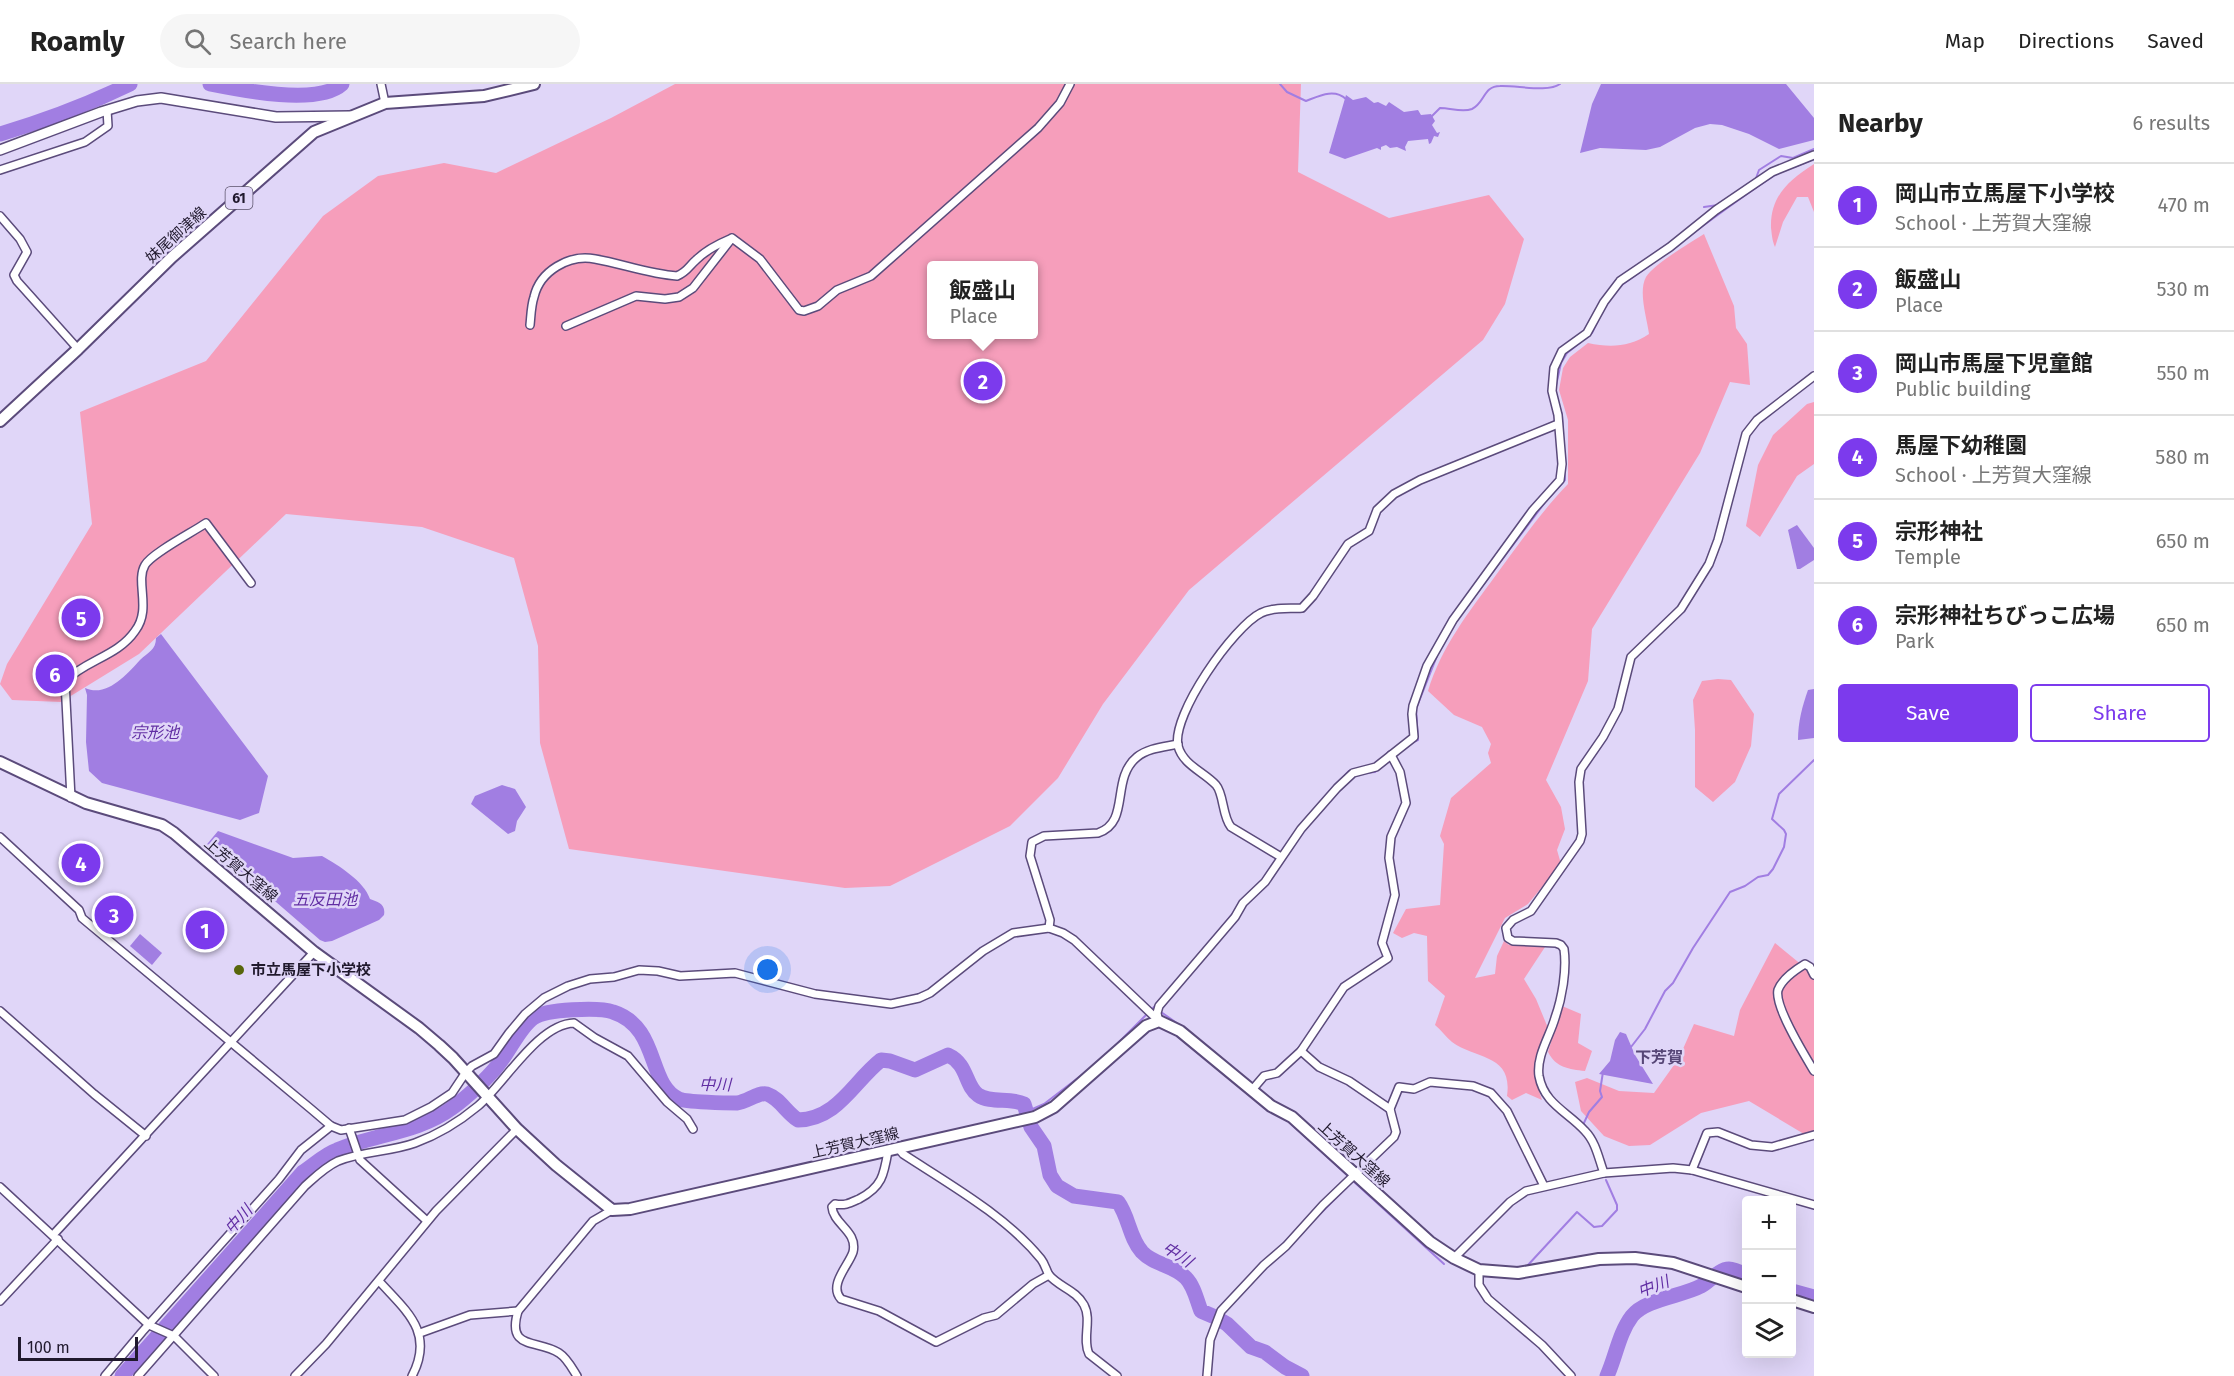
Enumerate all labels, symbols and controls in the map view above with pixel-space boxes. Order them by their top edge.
search box [160,14,580,68]
text: Roamly [30,25,124,58]
icon: search [181,25,214,58]
text: Search here [229,28,347,55]
text: Map [1945,28,1985,54]
text: Directions [2018,28,2114,54]
text: Saved [2147,28,2204,54]
text: Nearby [1838,108,1923,139]
text: 6 results [2133,111,2210,135]
text: 岡山市立馬屋下小学校 [1895,180,2115,207]
road number: 61 [226,187,252,209]
text: 1 [1853,193,1862,217]
text: 470 m [2158,193,2210,217]
street label: 妹尾御津線 [142,203,210,267]
text: School · 上芳賀大窪線 [1895,211,2092,235]
popup [927,261,1038,339]
text: 飯盛山 [1895,266,1961,293]
text: 飯盛山 [949,277,1016,304]
text: 2 [1852,277,1863,301]
text: 530 m [2157,277,2210,301]
text: Place [1895,293,1943,317]
text: Place [949,304,998,328]
text: 岡山市馬屋下児童館 [1895,350,2093,377]
pin: 2 [964,358,1002,404]
text: 3 [1852,361,1863,385]
text: 550 m [2156,361,2210,385]
text: Public building [1895,377,2031,401]
text: 馬屋下幼稚園 [1895,432,2027,459]
text: 4 [1852,445,1863,469]
text: 580 m [2155,445,2210,469]
text: School · 上芳賀大窪線 [1895,463,2092,487]
text: 宗形神社 [1895,518,1983,545]
text: 5 [1852,529,1863,553]
text: 650 m [2156,529,2210,553]
text: Temple [1895,545,1961,569]
pin: 5 [62,596,100,640]
text: 宗形神社ちびっこ広場 [1895,602,2115,629]
text: 6 [1852,613,1863,637]
text: 650 m [2156,613,2210,637]
text: Park [1895,629,1934,653]
pin: 6 [36,652,74,696]
button: Save [1838,684,2018,742]
button: Share [2030,684,2210,742]
water label: 宗形池 [131,723,181,742]
street label: 上芳賀大窪線 [201,834,281,906]
pin: 4 [62,840,100,886]
water label: 五反田池 [293,890,359,909]
pin: 3 [94,892,134,938]
pin: 1 [186,908,224,952]
your location [753,955,782,984]
place label: 市立馬屋下小学校 [251,961,371,979]
marker: 市立馬屋下小学校 [232,963,246,977]
district label: 下芳賀 [1635,1048,1683,1067]
water label: 中川 [699,1075,733,1094]
street label: 上芳賀大窪線 [1315,1117,1393,1191]
street label: 上芳賀大窪線 [809,1124,901,1162]
map controls [1742,1196,1796,1358]
button: + [1742,1196,1796,1250]
water label: 中川 [221,1200,257,1238]
water label: 中川 [1159,1238,1198,1272]
button: − [1742,1250,1796,1304]
water label: 中川 [1635,1271,1673,1301]
button: layers [1742,1304,1796,1358]
scale bar [18,1334,138,1362]
text: 100 m [27,1338,70,1357]

